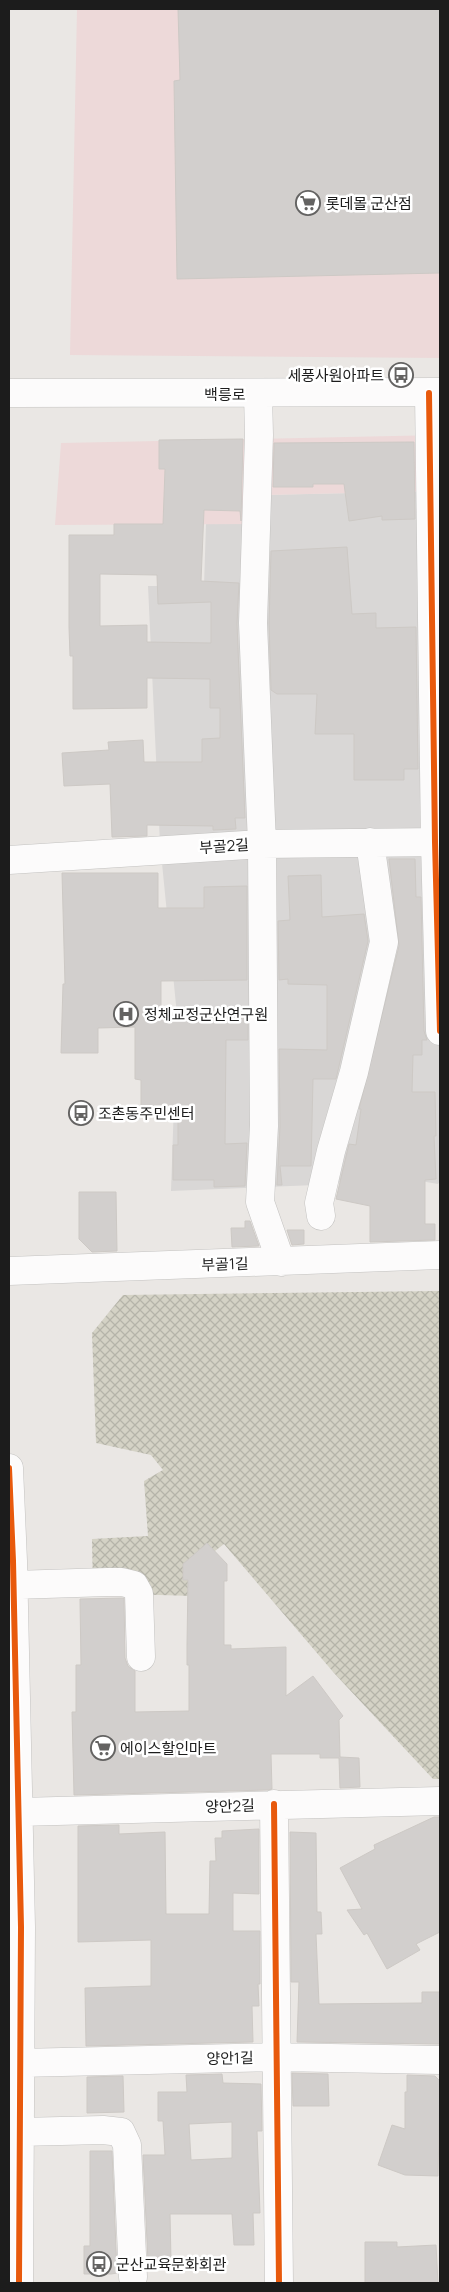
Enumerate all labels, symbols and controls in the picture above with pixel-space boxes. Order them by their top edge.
supermarket icon: 롯데몰 군산점 [295,190,321,216]
place label: 롯데몰 군산점 [326,193,412,214]
bus stop icon: 세풍사원아파트 [388,362,414,388]
place label: 세풍사원아파트 [287,365,384,386]
street label: 백릉로 [204,384,246,405]
street label: 부골2길 [198,834,250,858]
hospital icon: 정체교정군산연구원 [113,1001,139,1027]
place label: 정체교정군산연구원 [144,1004,268,1025]
bus stop icon: 조촌동주민센터 [68,1100,94,1126]
place label: 조촌동주민센터 [98,1103,195,1124]
street label: 부골1길 [201,1253,249,1275]
supermarket icon: 에이스할인마트 [90,1735,116,1761]
place label: 에이스할인마트 [120,1738,217,1759]
street label: 양안2길 [205,1795,255,1817]
street label: 양안1길 [206,2047,254,2069]
bus stop icon: 군산교육문화회관 [86,2251,112,2277]
place label: 군산교육문화회관 [116,2254,227,2275]

